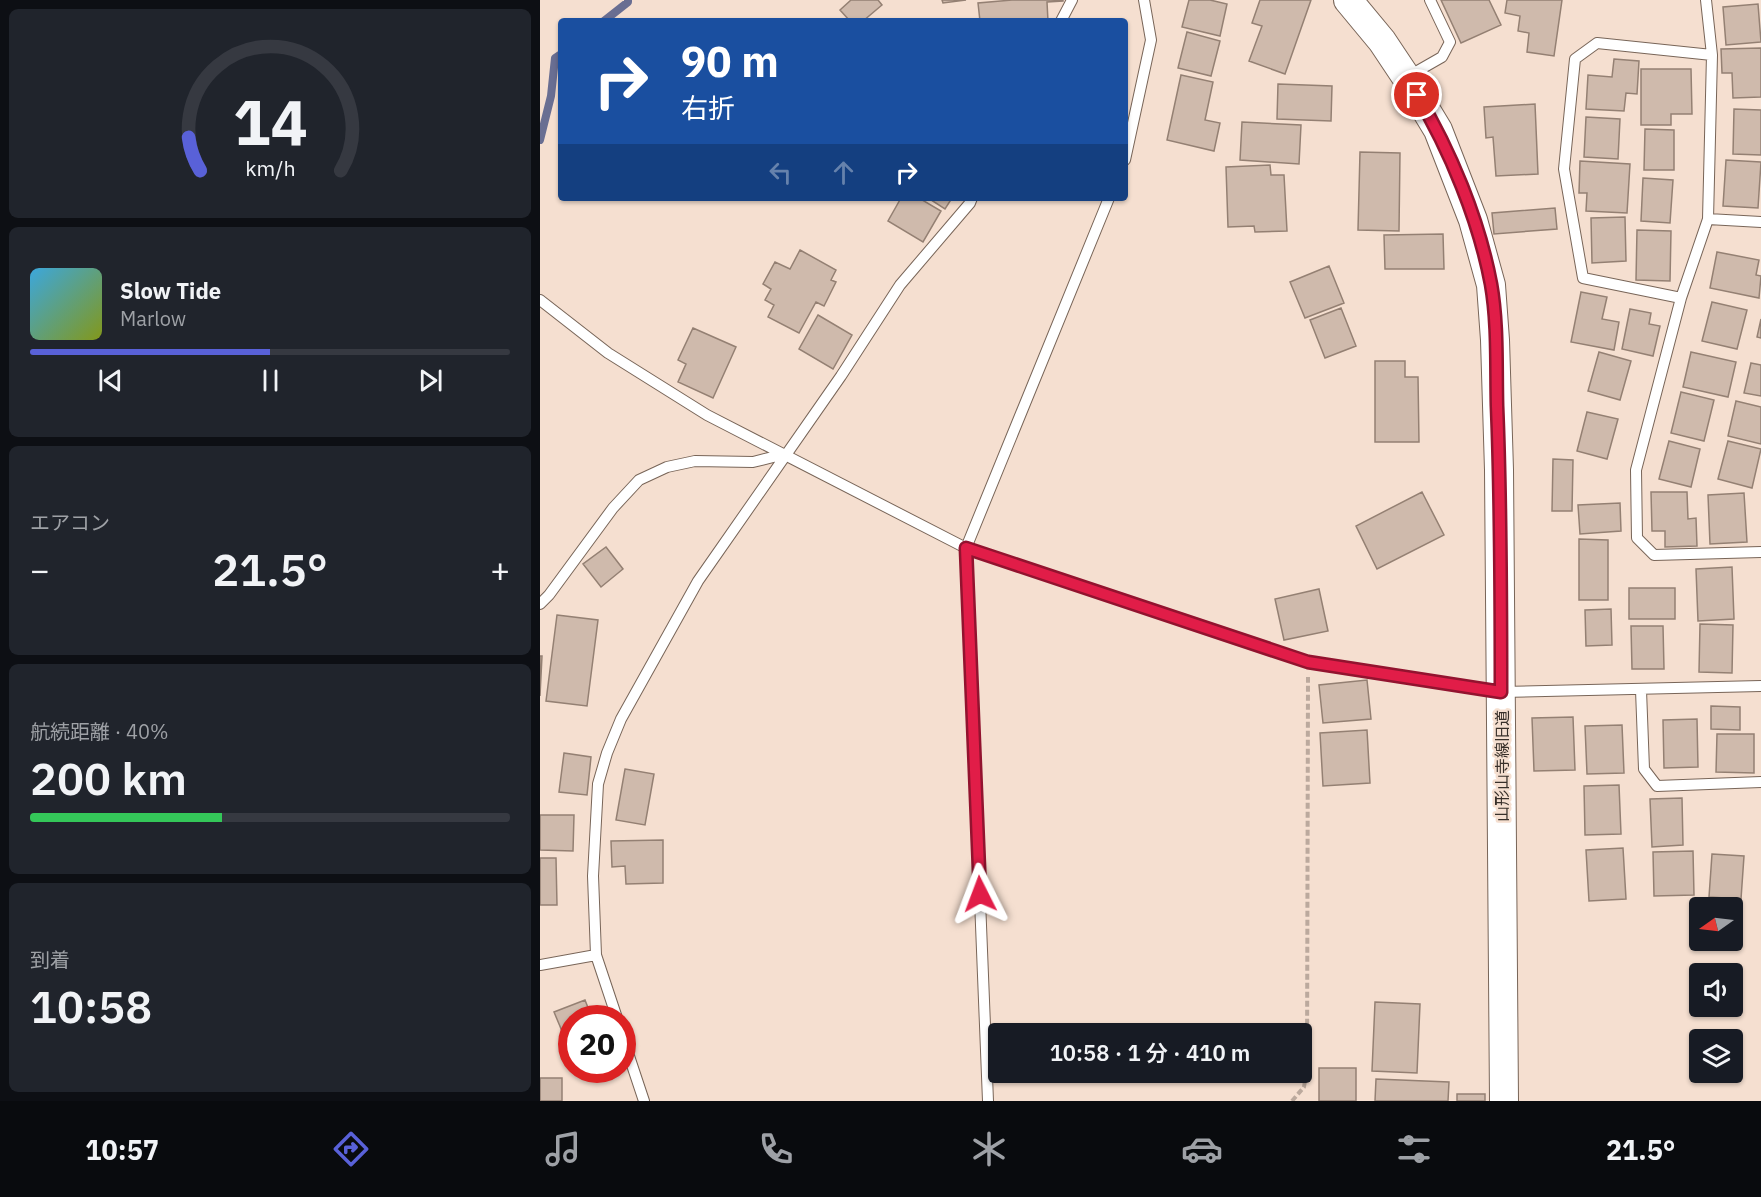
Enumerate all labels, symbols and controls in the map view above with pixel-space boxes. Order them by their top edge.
text: 90 m [681,34,779,89]
icon: right [582,42,660,120]
pin [1391,69,1442,120]
icon: arrive [1400,78,1433,111]
text: 14 [233,81,307,162]
text: 右折 [681,90,735,125]
text: km/h [245,154,295,182]
icon: left [764,156,797,189]
icon: ahead [827,156,860,189]
icon: right [890,156,923,189]
text: Slow Tide [120,276,221,305]
text: Marlow [120,305,186,332]
icon: previous [94,364,127,397]
icon: pause [254,364,287,397]
icon: next [414,364,447,397]
text: エアコン [30,509,110,536]
text: 21.5° [212,540,328,598]
text: − [30,548,50,591]
text: + [490,548,510,591]
street label: 山形山寺線旧道 [1492,710,1512,822]
text: 航続距離 · 40% [30,718,169,745]
text: 200 km [30,749,187,807]
position arrow [948,862,1012,926]
north arrow [1689,897,1743,951]
map controls [1689,897,1743,1083]
text: 到着 [30,946,70,973]
button: sound [1689,963,1743,1017]
text: 10:58 [30,977,152,1035]
speed limit sign: 20 [558,1005,636,1083]
button: layers [1689,1029,1743,1083]
text: 10:58 · 1 分 · 410 m [1050,1038,1250,1067]
icon: directions [330,1128,372,1170]
icon: music [542,1128,584,1170]
icon: phone [755,1128,797,1170]
icon: climate [968,1128,1010,1170]
icon: car [1181,1128,1223,1170]
icon: filters [1393,1128,1435,1170]
text: 10:57 [85,1132,159,1167]
text: 21.5° [1606,1132,1676,1167]

